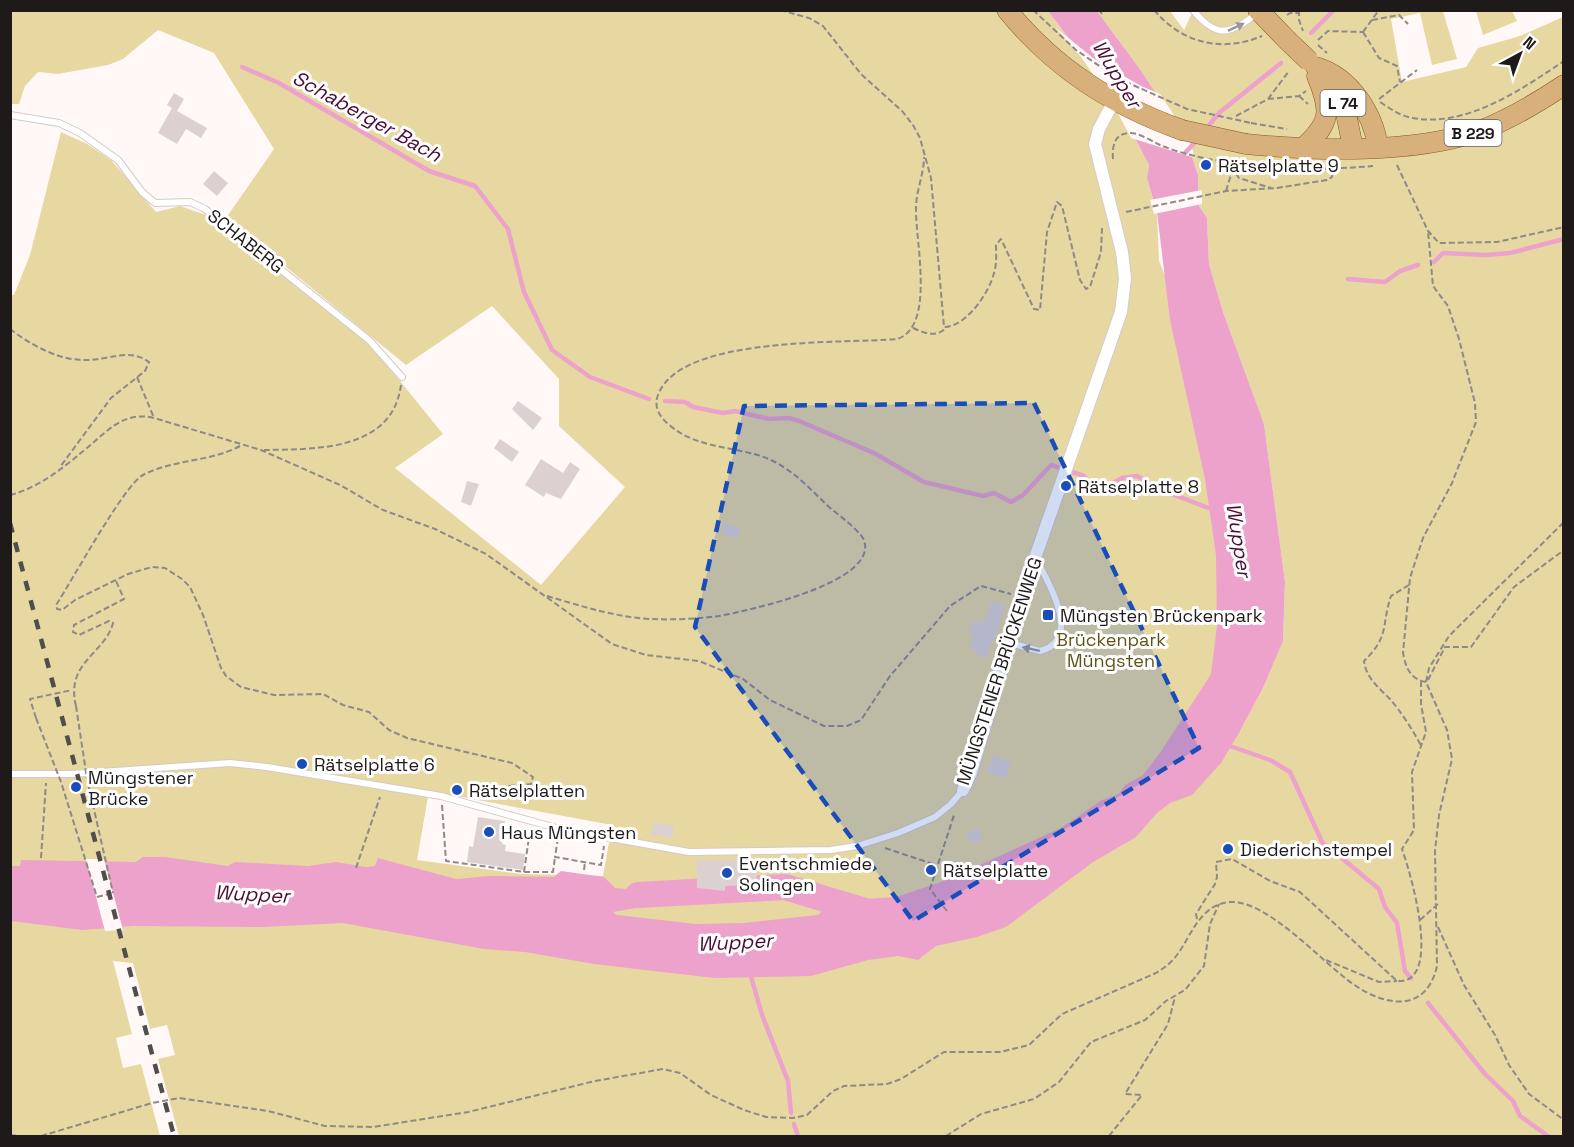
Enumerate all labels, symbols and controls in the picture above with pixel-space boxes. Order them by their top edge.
one-way arrow [1228,22,1245,31]
north arrow [1490,24,1550,84]
text: N [1519,32,1540,55]
water label: Wupper [1087,35,1149,115]
water label: Schaberger Bach [288,64,446,168]
road number: L 74 [1320,90,1366,116]
road number: B 229 [1444,120,1502,146]
place label: Rätselplatte 9 [1218,154,1339,177]
marker: Rätselplatte 9 [1199,158,1213,172]
street label: SCHABERG [203,204,289,278]
place label: Rätselplatte 8 [1078,475,1199,498]
marker: Rätselplatte 8 [1059,479,1073,493]
water label: Wupper [1220,501,1258,581]
street label: MÜNGSTENER BRÜCKENWEG [951,554,1047,788]
place label: Müngsten Brückenpark [1060,604,1263,627]
marker: Müngsten Brückenpark [1041,608,1055,622]
park label: Brückenpark Müngsten [1056,628,1166,672]
one-way arrow [1021,644,1040,653]
place label: Rätselplatte 6 [314,753,435,776]
marker: Rätselplatte 6 [295,757,309,771]
place label: Müngstener Brücke [88,766,194,810]
place label: Rätselplatten [469,779,585,802]
marker: Müngstener Brücke [69,780,83,794]
marker: Rätselplatten [450,783,464,797]
place label: Haus Müngsten [501,821,636,844]
marker: Haus Müngsten [482,825,496,839]
place label: Diederichstempel [1240,838,1392,861]
marker: Diederichstempel [1221,842,1235,856]
place label: Eventschmiede Solingen [739,852,872,896]
place label: Rätselplatte [943,859,1048,882]
marker: Rätselplatte [924,863,938,877]
marker: Eventschmiede Solingen [720,866,734,880]
water label: Wupper [214,879,292,909]
water label: Wupper [697,927,775,957]

